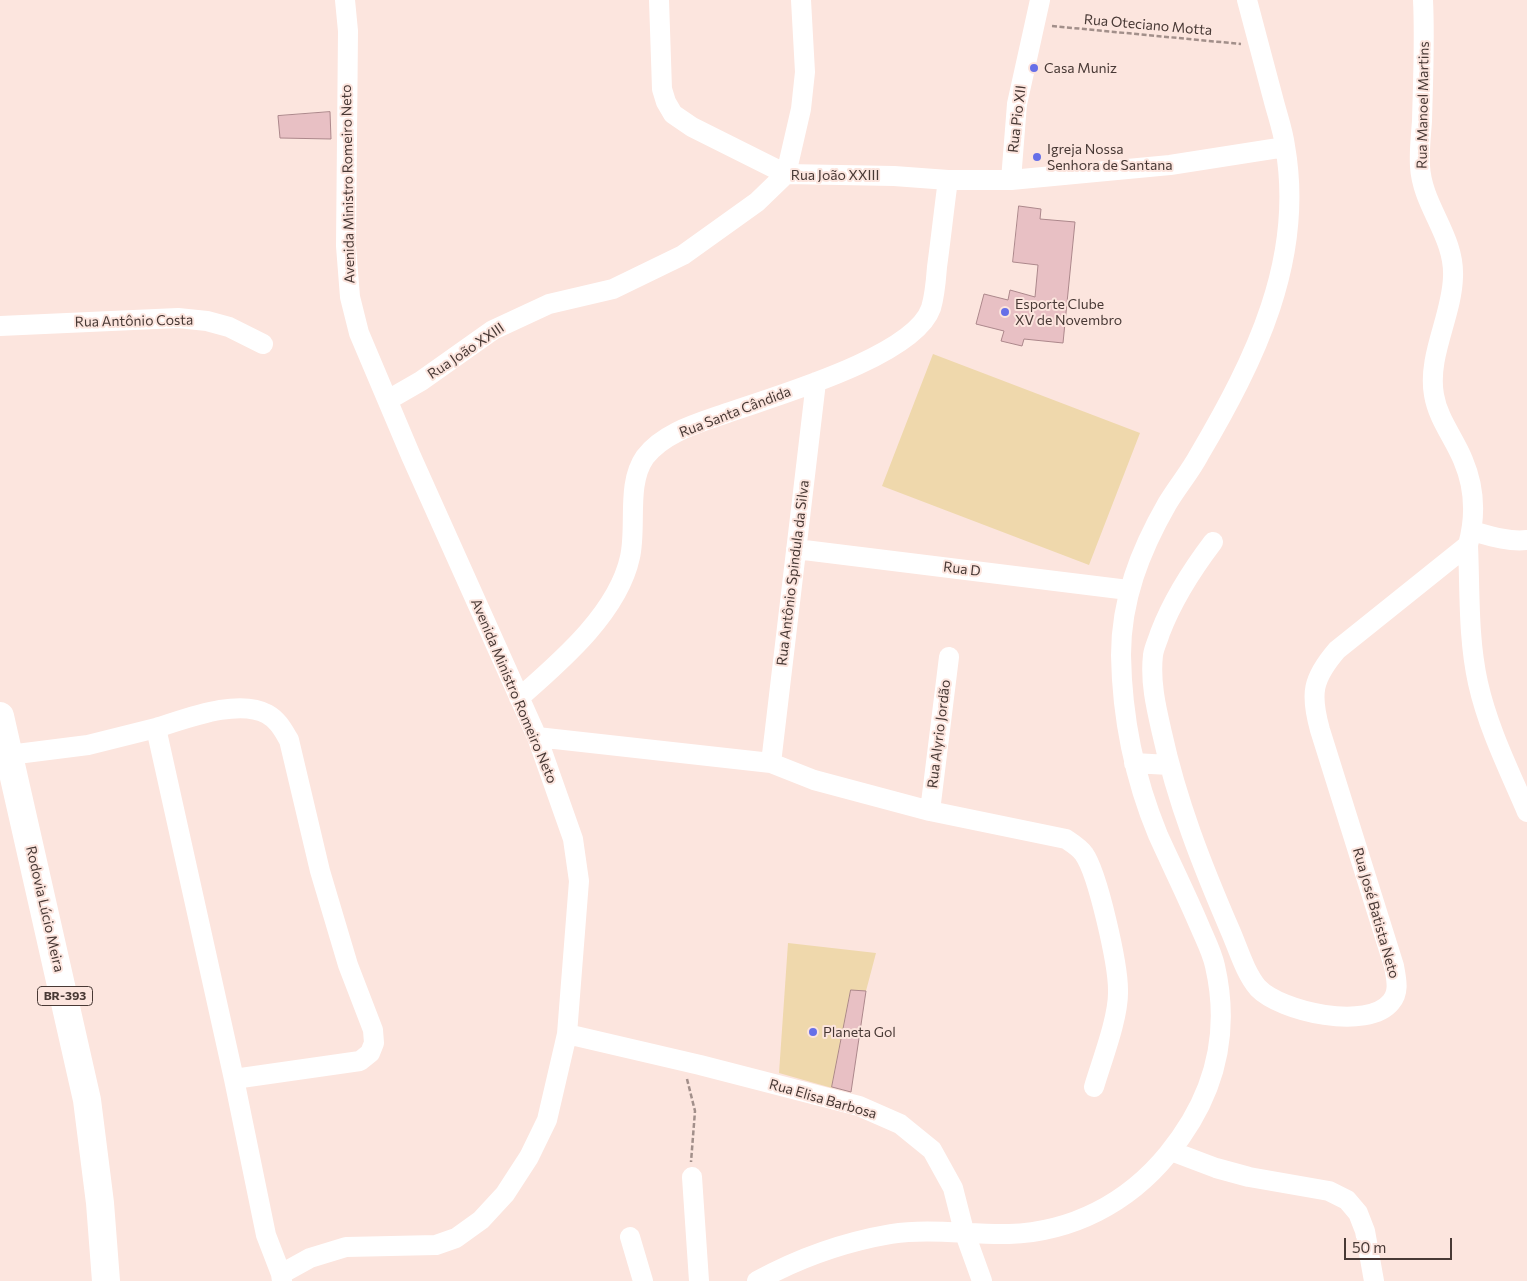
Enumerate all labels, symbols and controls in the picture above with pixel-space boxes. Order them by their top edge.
street label: Rua Oteciano Motta [1083,11,1213,39]
street label: Rua Manoel Martins [1413,41,1433,169]
place label: Casa Muniz [1044,60,1117,76]
marker: Casa Muniz [1028,62,1040,74]
street label: Avenida Ministro Romeiro Neto [338,84,358,284]
street label: Rua Pio XII [1005,84,1029,154]
place label: Igreja Nossa Senhora de Santana [1047,141,1173,174]
marker: Igreja Nossa Senhora de Santana [1031,151,1043,163]
street label: Rua João XXIII [791,167,879,183]
place label: Esporte Clube XV de Novembro [1015,296,1122,328]
marker: Esporte Clube XV de Novembro [999,306,1011,318]
street label: Rua Antônio Costa [75,312,193,330]
street label: Rua João XXIII [425,319,507,383]
street label: Rua Santa Cândida [677,383,793,441]
street label: Rua Antônio Spindula da Silva [773,479,813,667]
street label: Rua D [942,558,982,580]
street label: Avenida Ministro Romeiro Neto [467,596,561,786]
street label: Rua Alyrio Jordão [924,679,954,789]
street label: Rodovia Lúcio Meira [22,844,68,974]
street label: Rua José Batista Neto [1349,846,1403,980]
road number: BR-393 [38,986,92,1006]
place label: Planeta Gol [823,1024,896,1040]
marker: Planeta Gol [807,1026,819,1038]
street label: Rua Elisa Barbosa [767,1076,879,1122]
scale bar [1347,1228,1454,1260]
text: 50 m [1352,1238,1386,1256]

